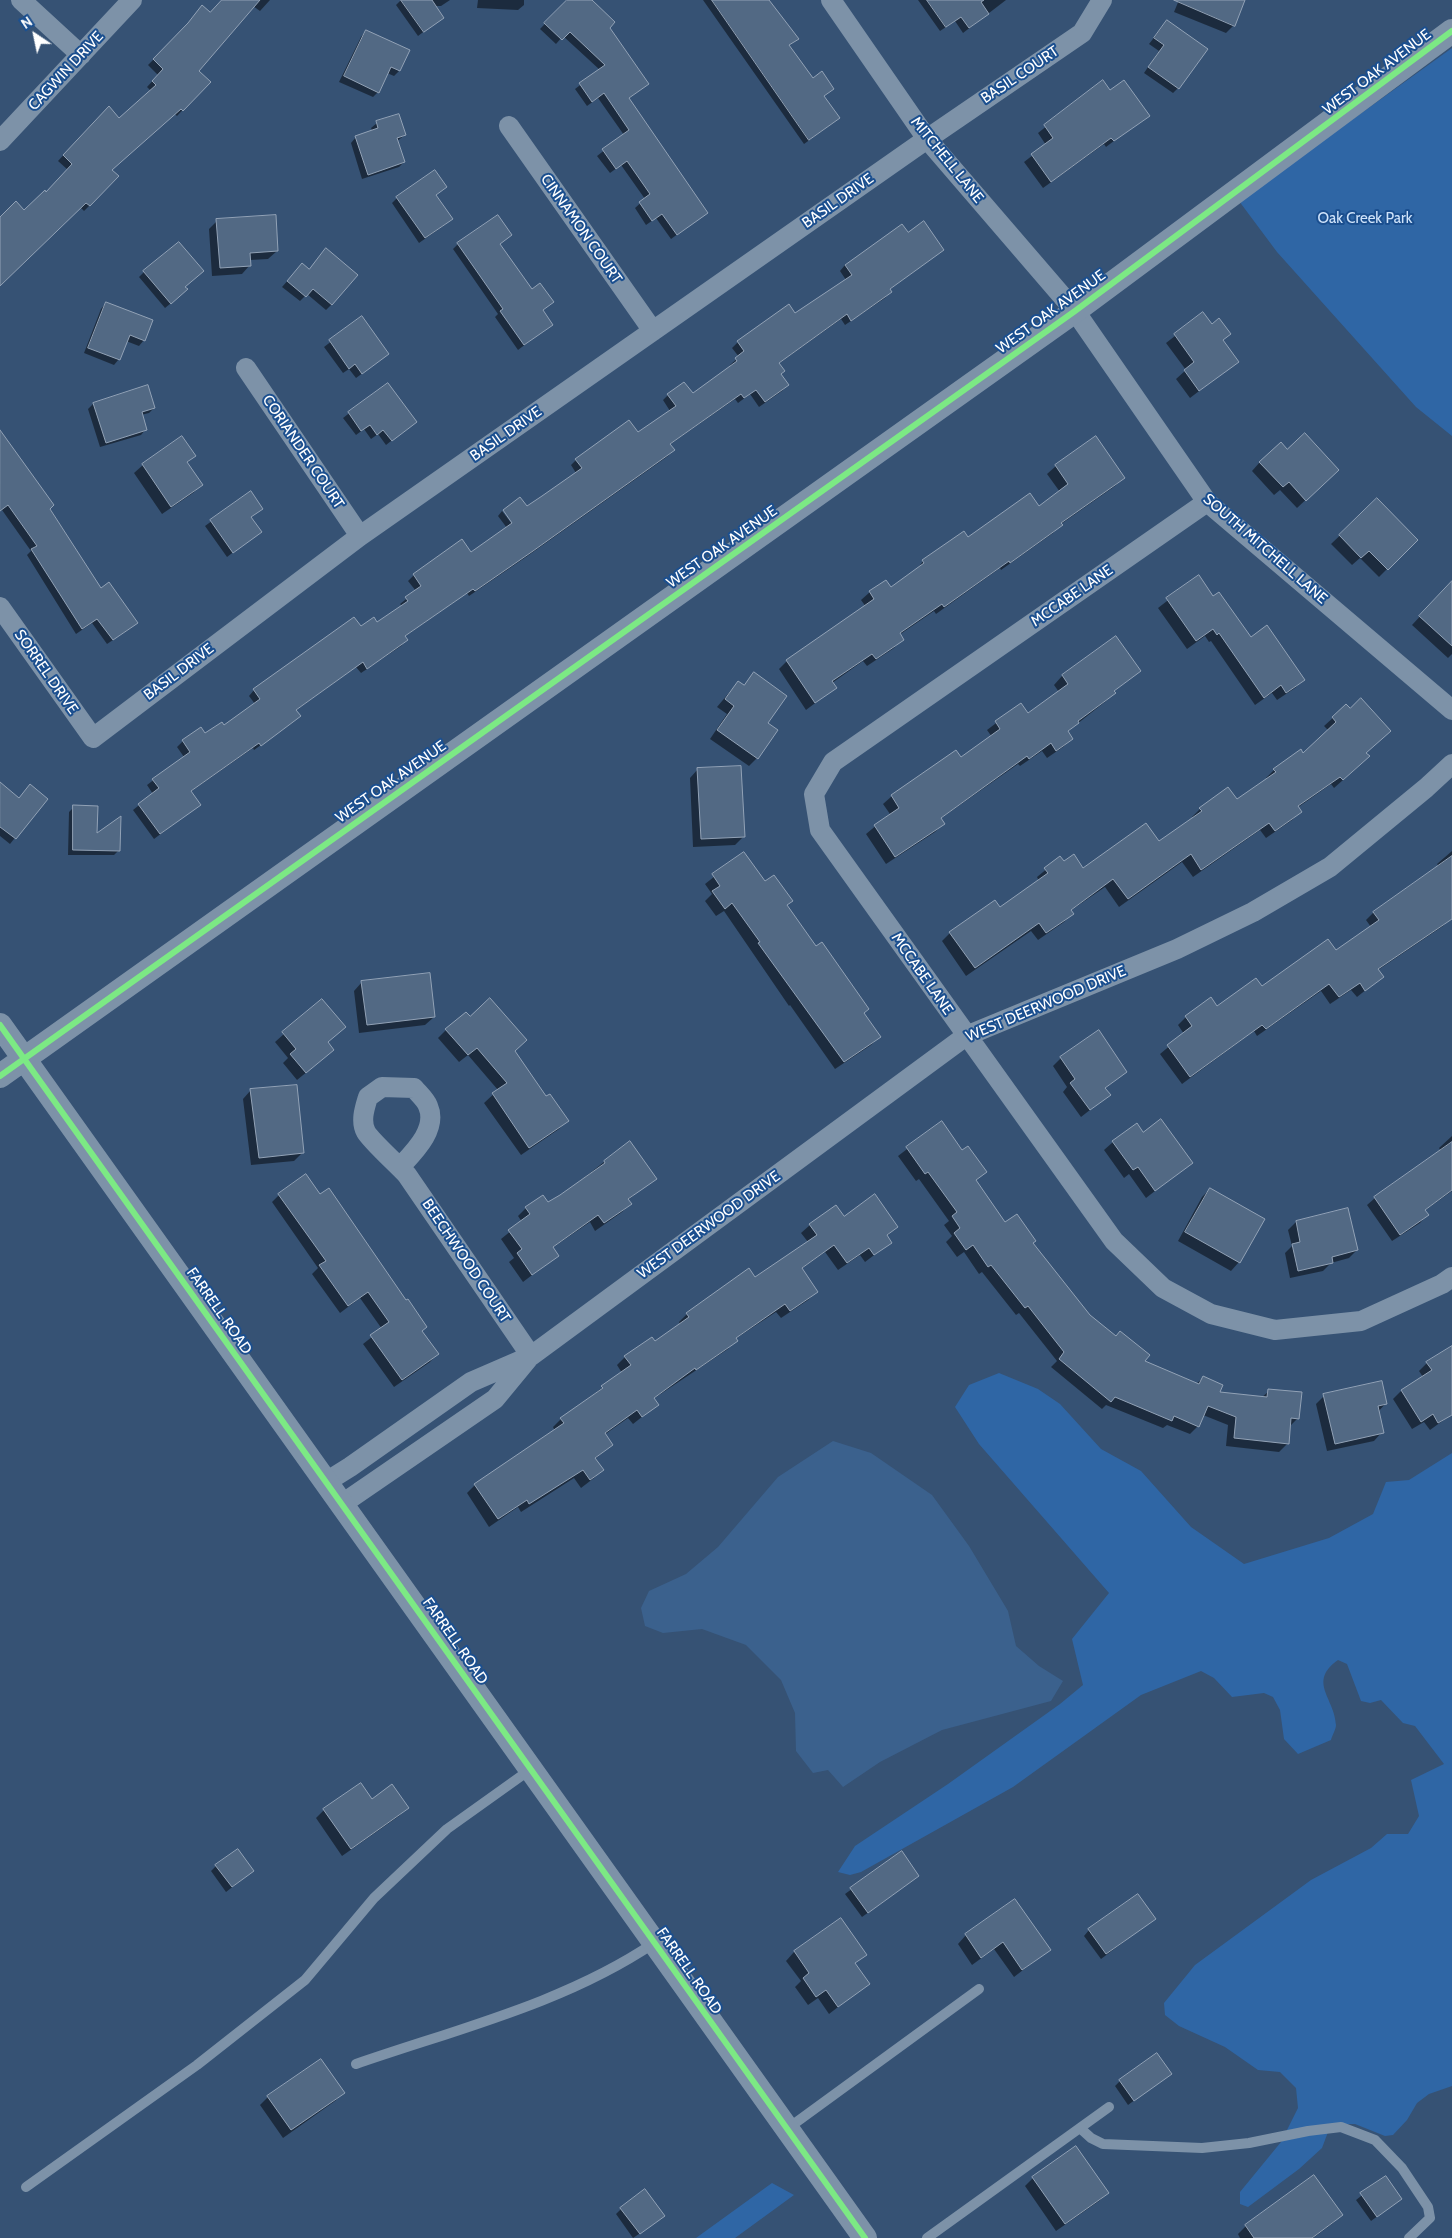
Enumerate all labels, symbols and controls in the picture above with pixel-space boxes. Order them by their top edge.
north arrow [10,10,60,60]
text: N [17,12,36,33]
street label: WEST OAK AVENUE [1319,25,1435,119]
street label: CAGWIN DRIVE [25,28,107,114]
street label: BASIL COURT [978,42,1062,108]
street label: MITCHELL LANE [907,113,987,207]
street label: BASIL DRIVE [799,170,877,232]
street label: CINNAMON COURT [537,171,625,287]
park label: Oak Creek Park [1318,210,1412,228]
street label: WEST OAK AVENUE [993,266,1109,358]
street label: CORIANDER COURT [258,392,348,512]
street label: BASIL DRIVE [467,403,545,465]
street label: SOUTH MITCHELL LANE [1199,490,1331,608]
street label: WEST OAK AVENUE [663,502,781,592]
street label: MCCABE LANE [1028,561,1116,631]
street label: SORREL DRIVE [10,626,82,718]
street label: BASIL DRIVE [140,640,218,704]
street label: WEST OAK AVENUE [332,737,450,827]
street label: MCCABE LANE [887,930,957,1018]
street label: WEST DEERWOOD DRIVE [963,962,1129,1046]
street label: WEST DEERWOOD DRIVE [634,1167,784,1283]
street label: BEECHWOOD COURT [418,1196,514,1326]
street label: FARRELL ROAD [182,1264,256,1358]
street label: FARRELL ROAD [418,1594,492,1688]
street label: FARRELL ROAD [652,1924,726,2018]

